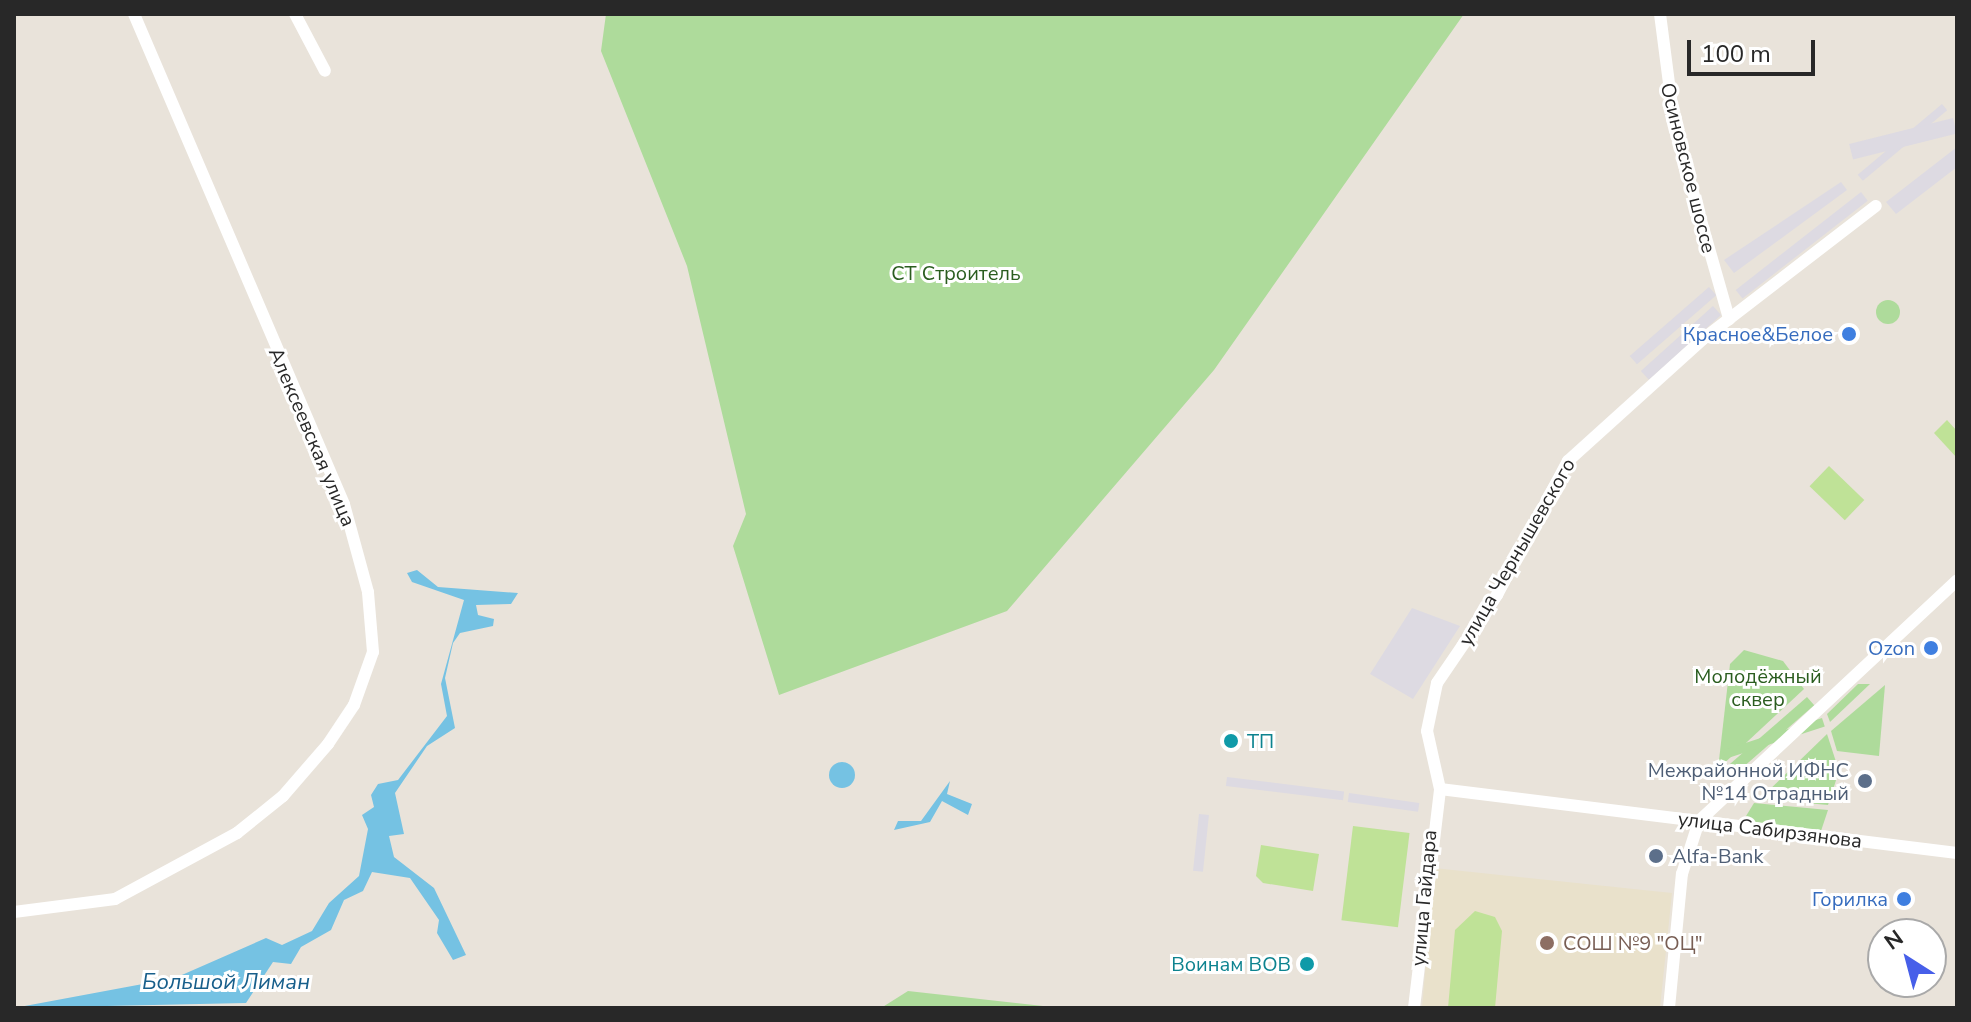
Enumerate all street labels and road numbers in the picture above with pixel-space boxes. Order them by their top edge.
street label: Осиновское шоссе [1655,80,1721,256]
street label: Алексеевская улица [263,344,361,530]
street label: улица Чернышевского [1453,454,1581,650]
street label: улица Сабирзянова [1677,807,1863,853]
street label: улица Гайдара [1406,829,1442,967]

